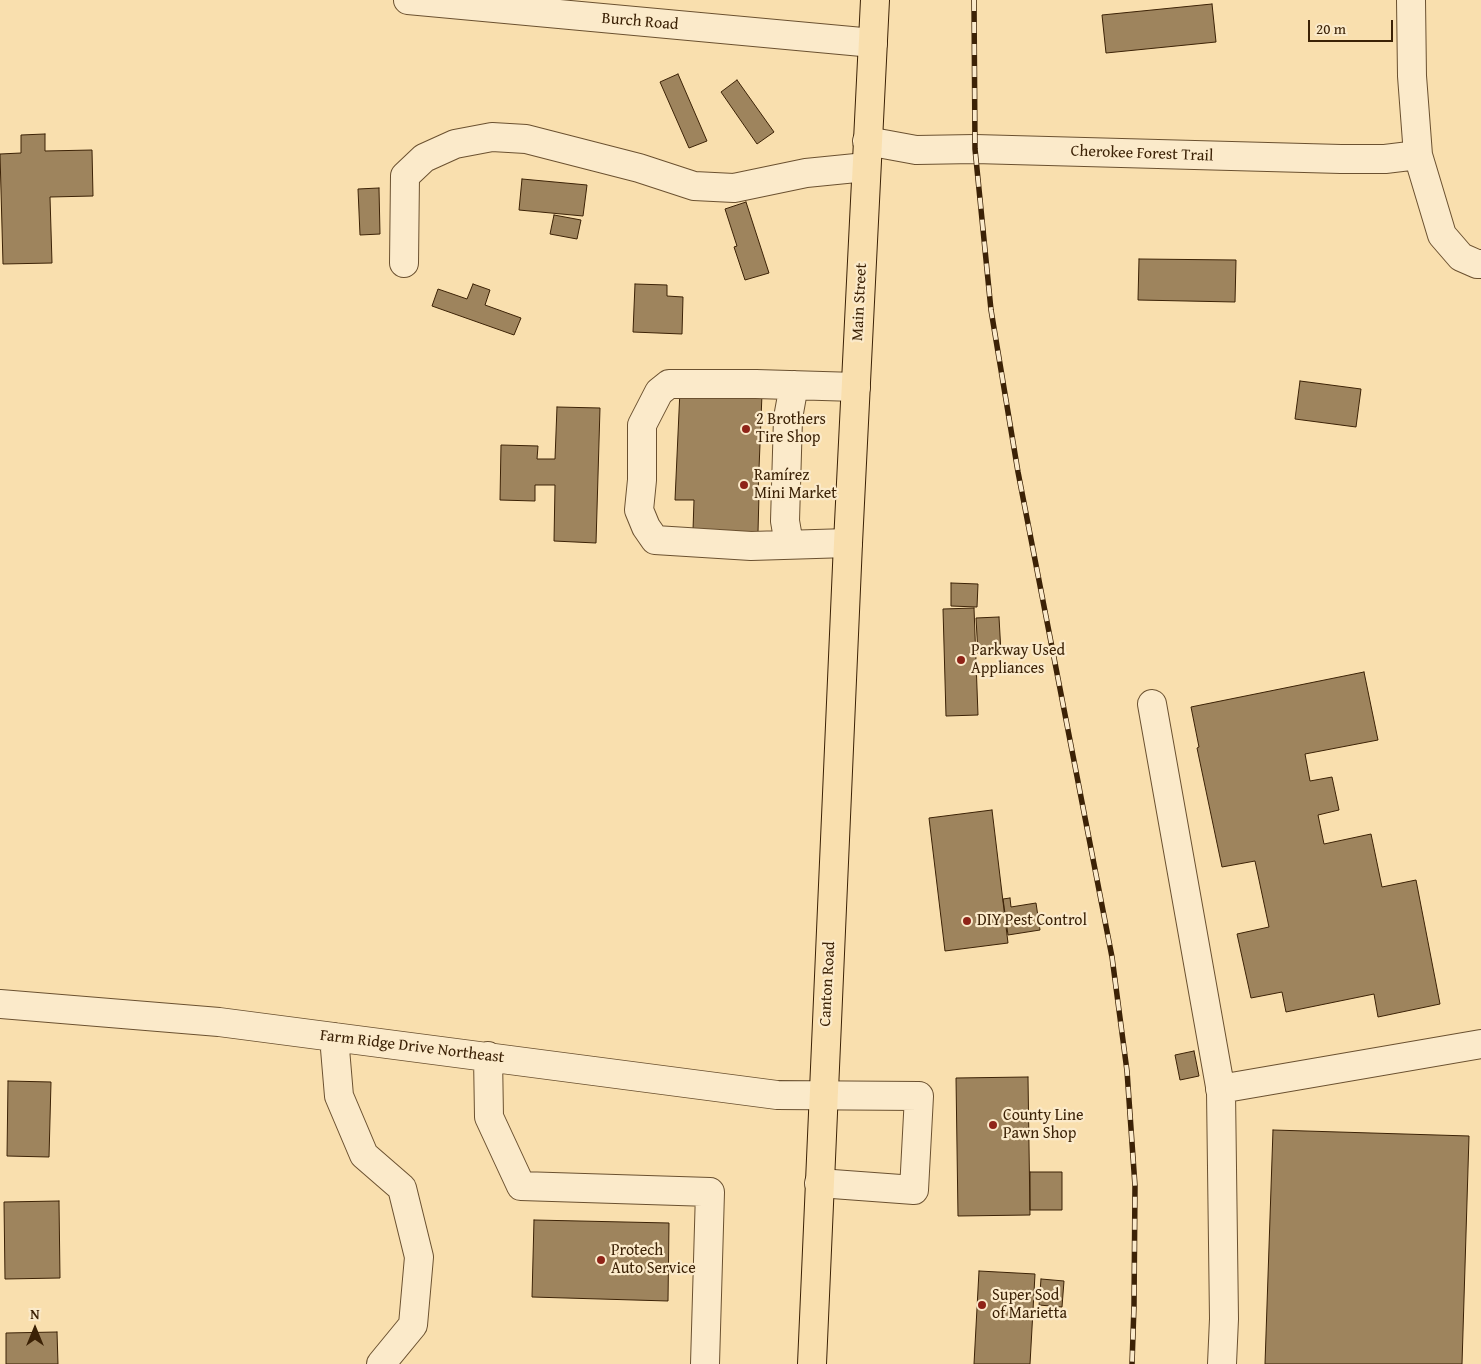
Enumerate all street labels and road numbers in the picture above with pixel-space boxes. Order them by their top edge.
street label: Burch Road [601,9,679,35]
street label: Cherokee Forest Trail [1070,142,1214,166]
street label: Main Street [848,262,872,342]
street label: Canton Road [816,941,840,1027]
street label: Farm Ridge Drive Northeast [319,1026,505,1068]

